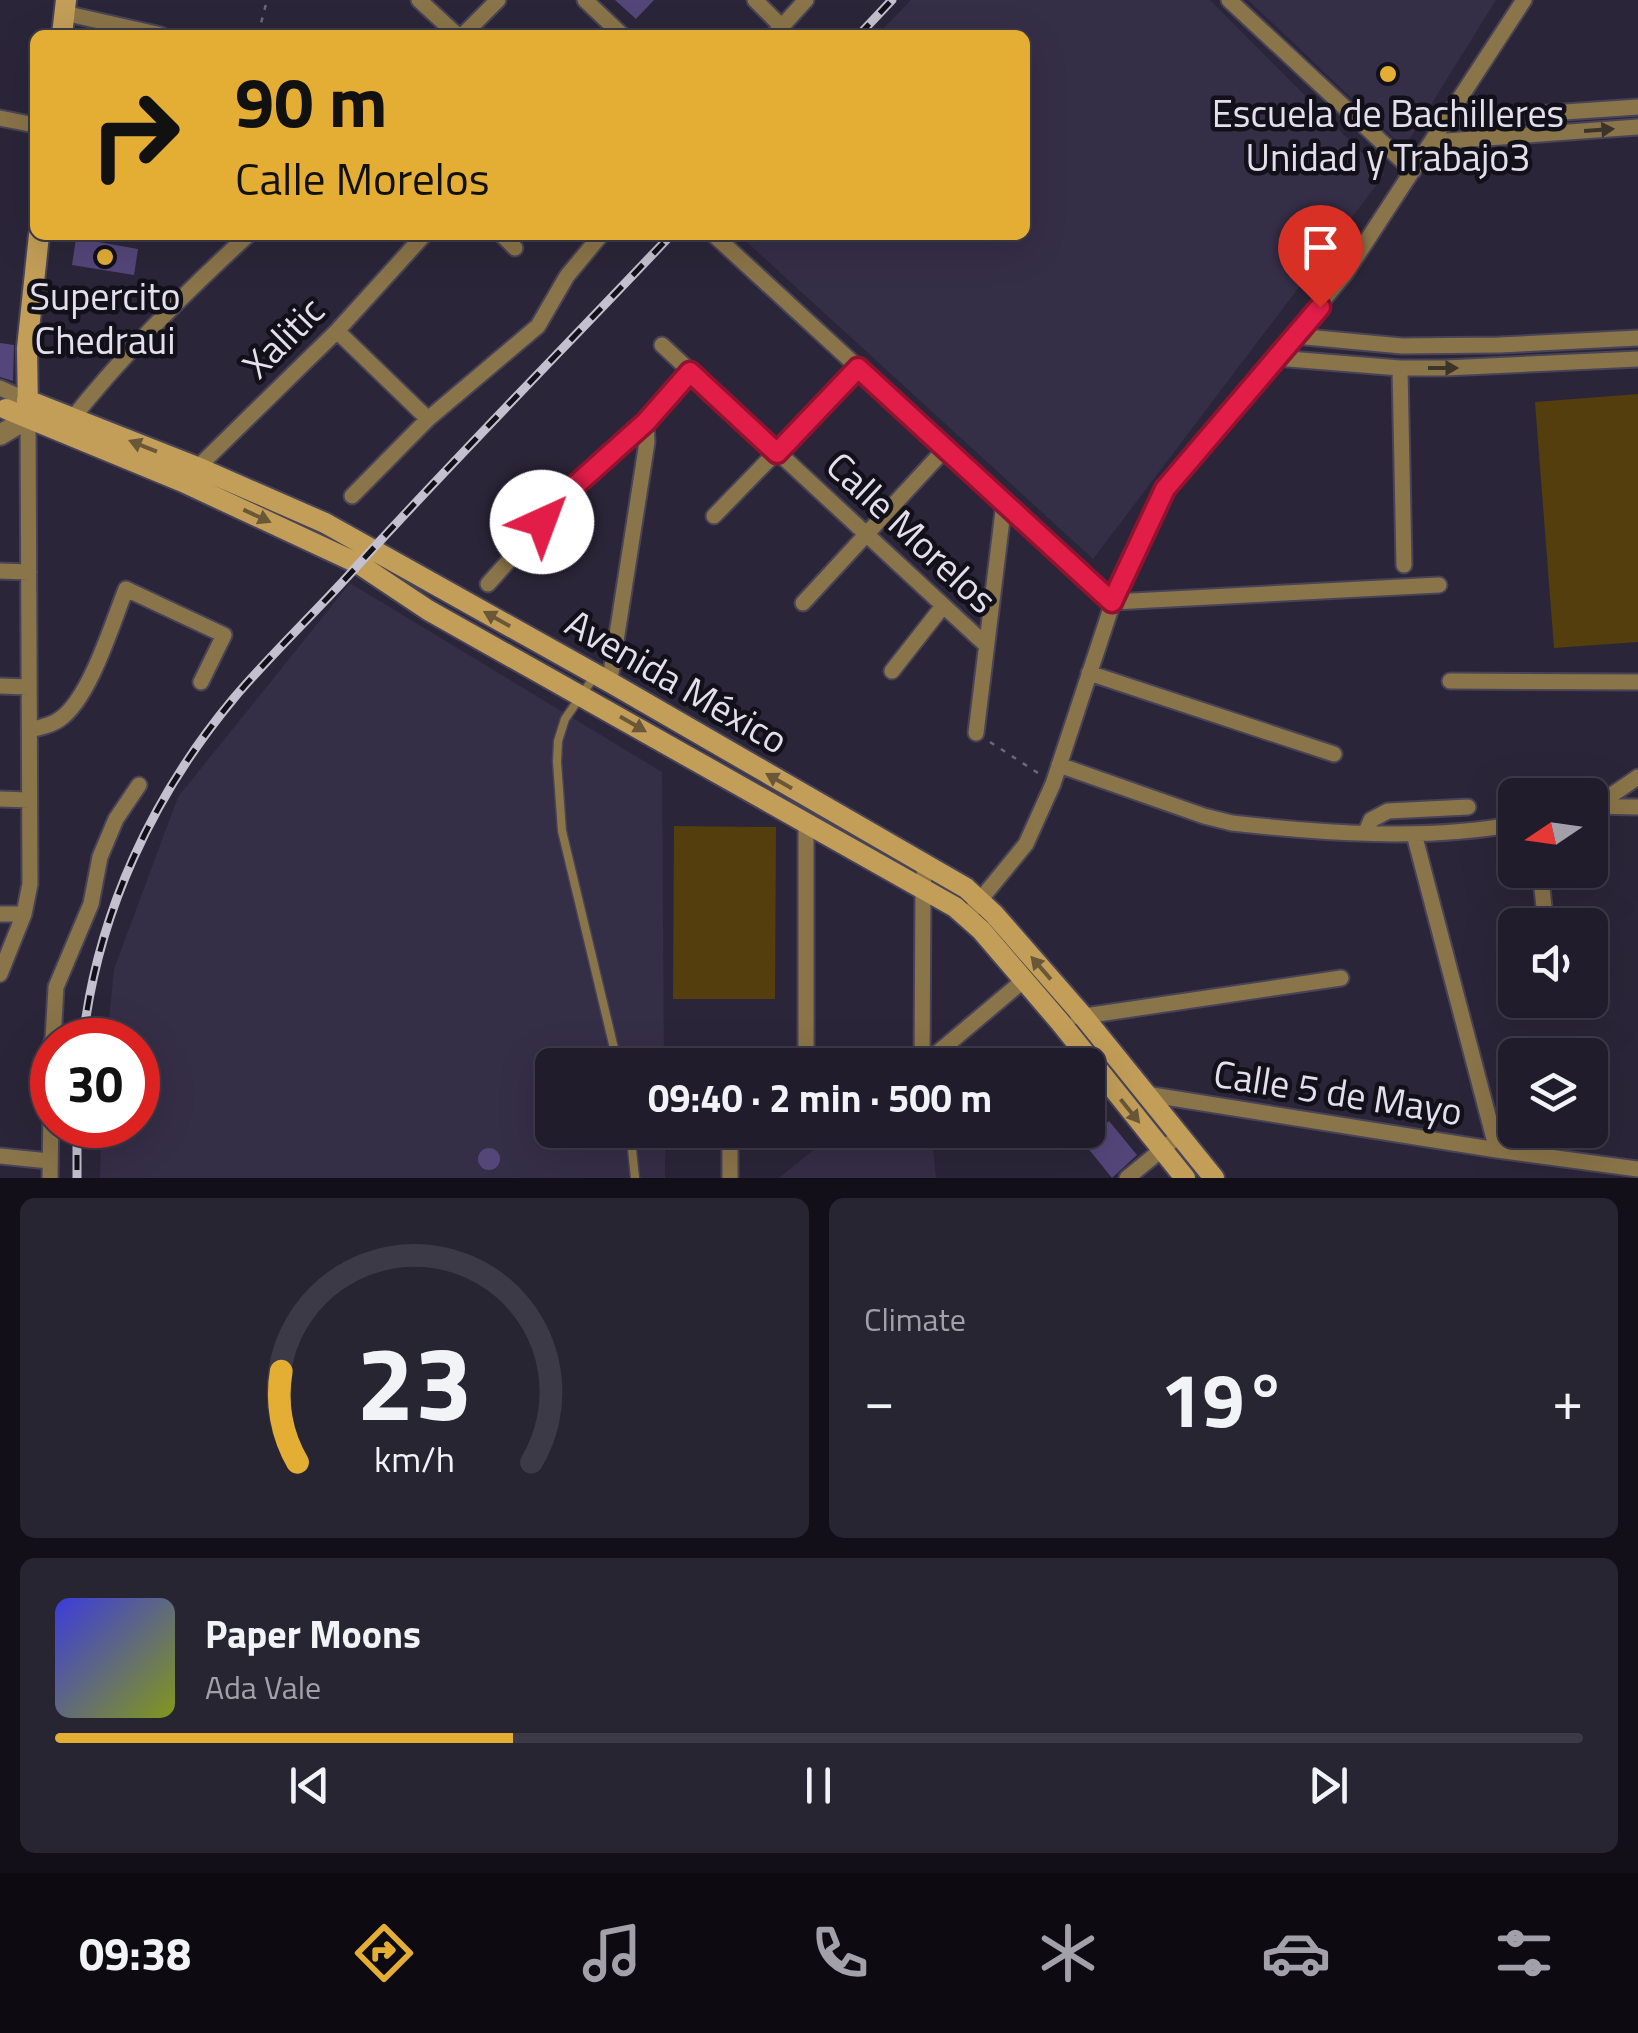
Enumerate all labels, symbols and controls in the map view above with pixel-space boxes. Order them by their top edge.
text: 90 m [235,48,388,154]
marker: Escuela de Bachilleres Unidad y Trabajo3 [1377,63,1399,85]
icon: right [70,70,200,200]
place label: Escuela de Bachilleres Unidad y Trabajo3 [1212,84,1564,186]
one-way arrow [1583,122,1615,138]
text: Calle Morelos [235,144,490,212]
pin [1278,205,1363,308]
icon: arrive [1293,220,1348,275]
marker: Supercito Chedraui [94,246,116,268]
place label: Supercito Chedraui [29,267,181,369]
street label: Xalitic [229,283,337,391]
one-way arrow [1428,360,1460,376]
street label: Calle Morelos [814,437,1010,627]
one-way arrow [127,438,157,454]
position arrow [490,470,594,574]
one-way arrow [242,508,271,525]
street label: Avenida México [555,594,799,768]
one-way arrow [483,611,511,628]
one-way arrow [619,714,647,732]
one-way arrow [765,772,793,790]
north arrow [1498,778,1608,888]
map controls [1498,778,1608,1148]
button: sound [1498,908,1608,1018]
one-way arrow [1031,955,1053,980]
speed limit sign: 30 [30,1018,160,1148]
button: layers [1498,1038,1608,1148]
street label: Calle 5 de Mayo [1210,1044,1466,1140]
text: 09:40 · 2 min · 500 m [648,1069,992,1127]
one-way arrow [1120,1097,1141,1123]
text: Climate [864,1295,966,1343]
text: 23 [356,1302,473,1460]
text: 19° [1160,1342,1287,1456]
text: − [864,1358,895,1441]
text: + [1552,1358,1583,1441]
text: km/h [374,1431,455,1486]
text: Paper Moons [205,1605,421,1663]
text: Ada Vale [205,1663,321,1711]
icon: previous [282,1758,337,1813]
icon: pause [791,1758,846,1813]
icon: next [1301,1758,1356,1813]
icon: directions [349,1918,419,1988]
icon: music [577,1918,647,1988]
icon: phone [805,1918,875,1988]
icon: climate [1033,1918,1103,1988]
icon: car [1261,1918,1331,1988]
icon: filters [1489,1918,1559,1988]
text: 09:38 [79,1919,191,1987]

